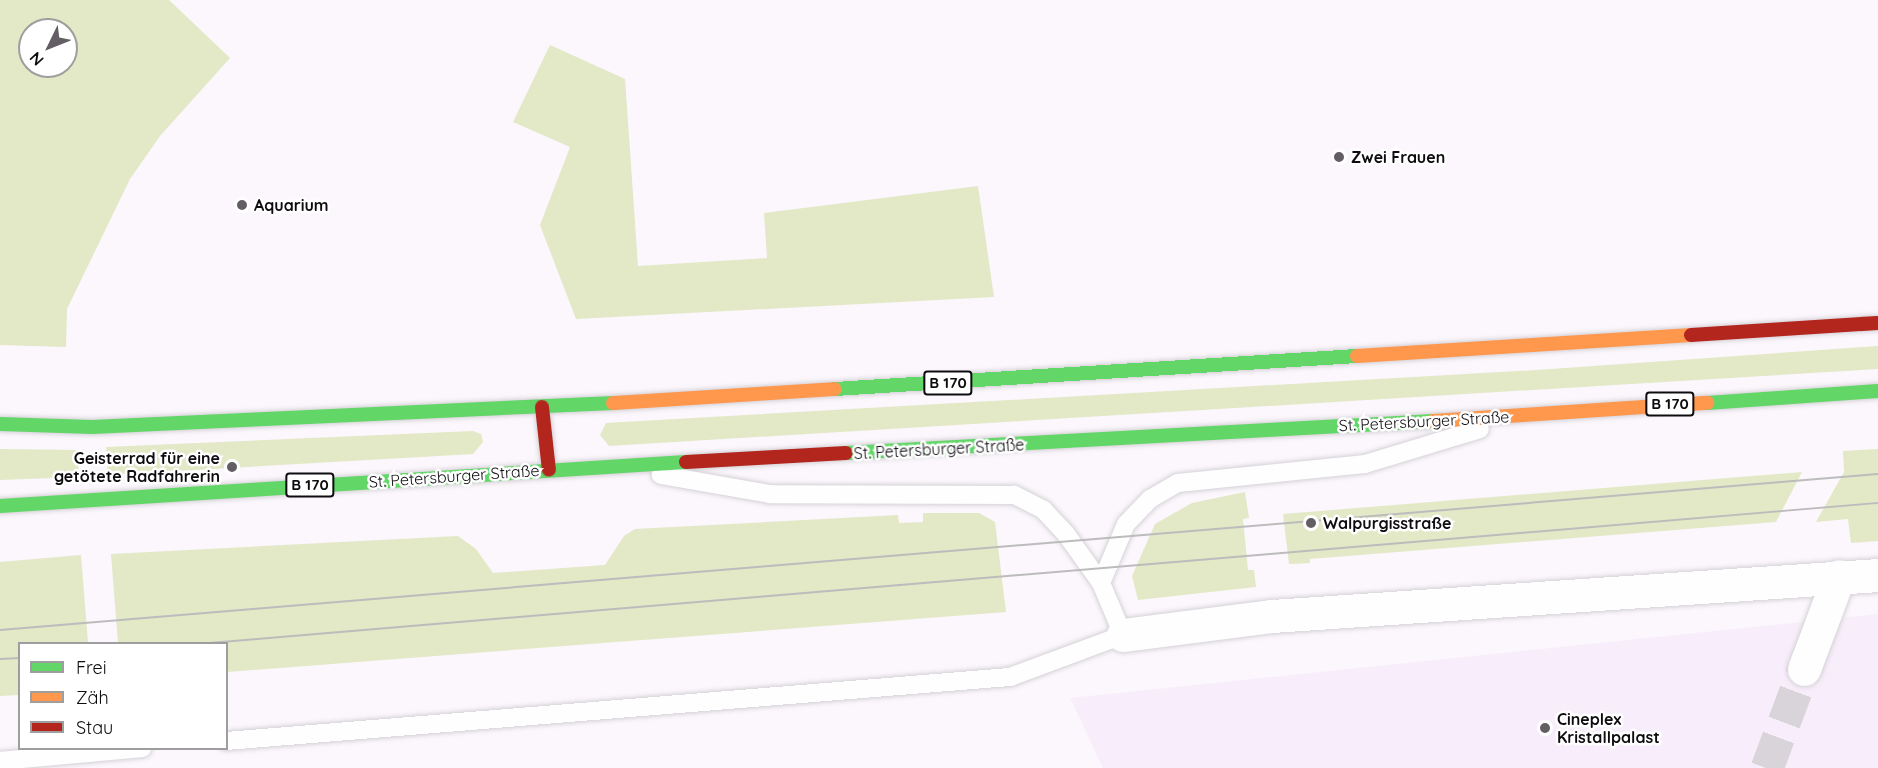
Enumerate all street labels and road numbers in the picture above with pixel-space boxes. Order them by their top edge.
road number: B 170 [922,371,974,395]
road number: B 170 [1644,392,1696,416]
street label: St. Petersburger Straße [1338,407,1510,435]
street label: St. Petersburger Straße [853,435,1025,463]
street label: St. Petersburger Straße [368,460,540,492]
road number: B 170 [284,473,336,497]

